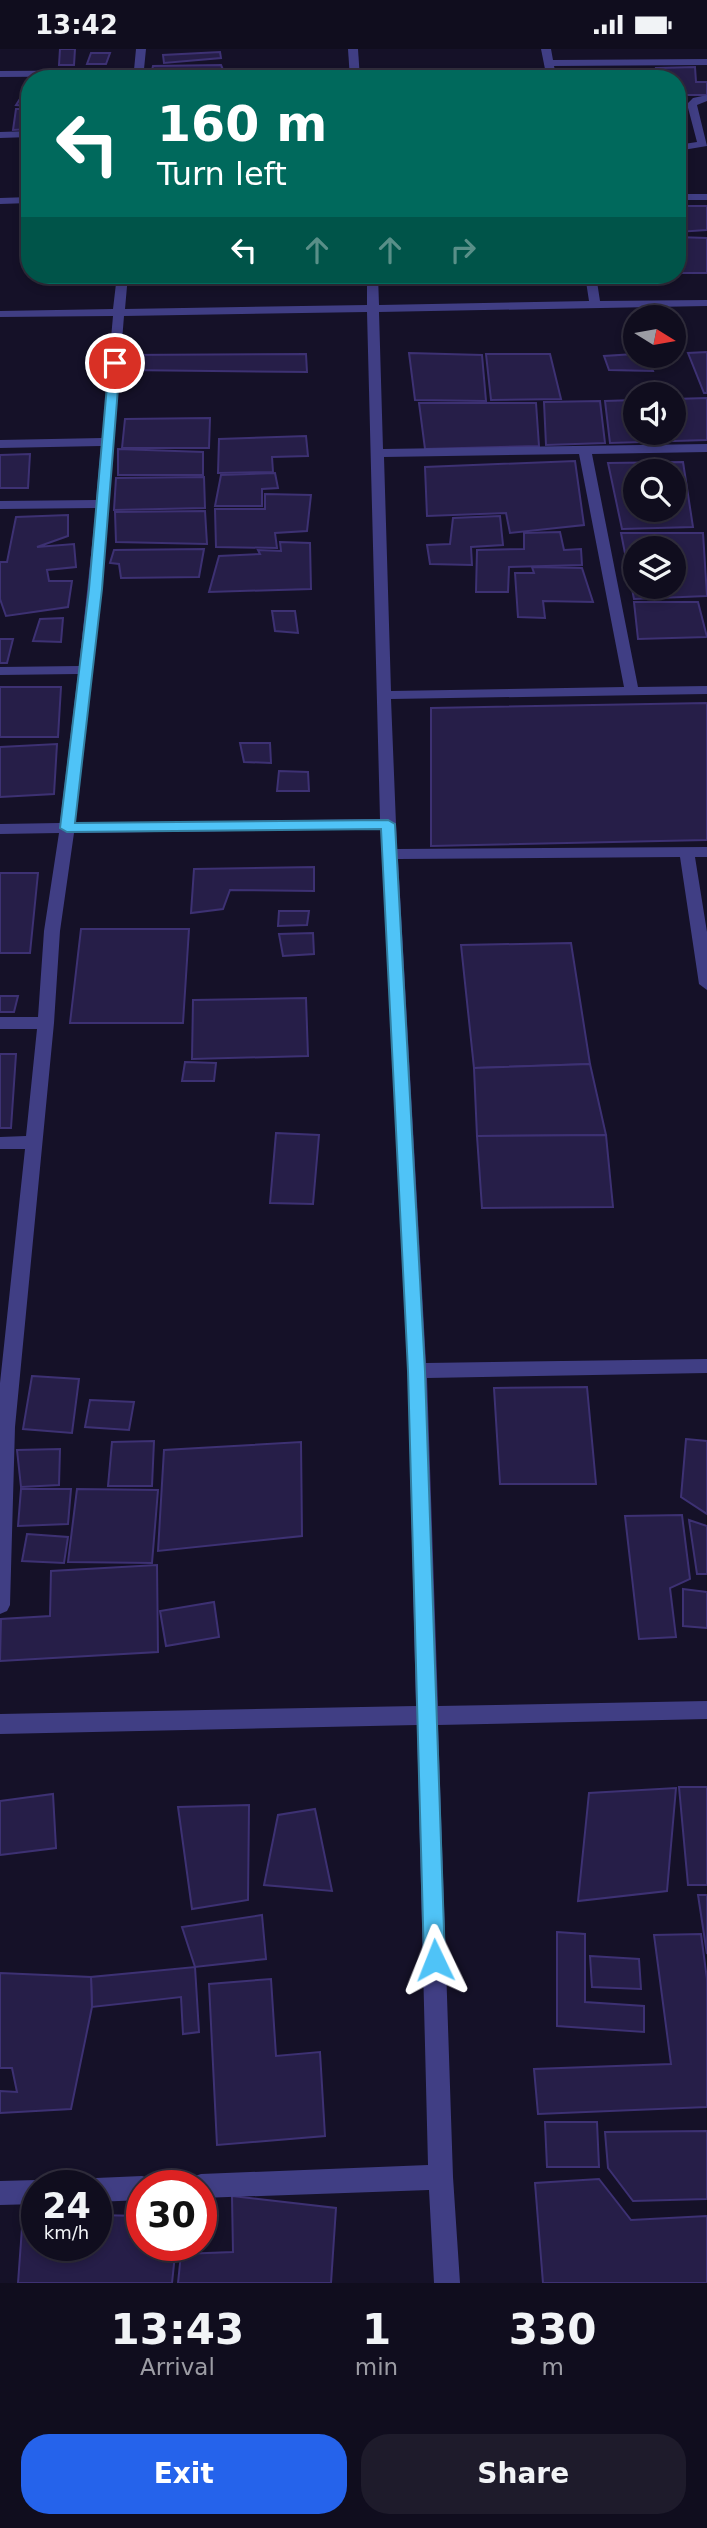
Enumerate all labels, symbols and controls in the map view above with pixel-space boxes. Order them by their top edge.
text: 13:42 [35,10,118,40]
text: 160 m [157,96,327,153]
icon: left [42,98,133,189]
text: Turn left [157,155,287,193]
icon: left [225,231,263,269]
icon: ahead [298,231,336,269]
icon: ahead [371,231,409,269]
icon: right [444,231,482,269]
north arrow [623,305,686,367]
map controls [623,305,686,599]
pin [85,333,145,393]
icon: arrive [96,344,134,382]
button: sound [623,382,686,445]
button: search [623,459,686,522]
button: layers [623,536,686,599]
position arrow [398,1923,472,1997]
speed limit sign: 30 [126,2170,217,2261]
text: 24 [42,2186,91,2226]
text: km/h [44,2222,89,2243]
text: 13:43 [111,2305,244,2354]
text: 1 [362,2305,391,2354]
text: 330 [509,2305,596,2354]
text: Arrival [140,2354,215,2380]
text: min [355,2354,398,2380]
text: m [541,2354,564,2380]
button: Exit [21,2434,347,2514]
button: Share [361,2434,686,2514]

